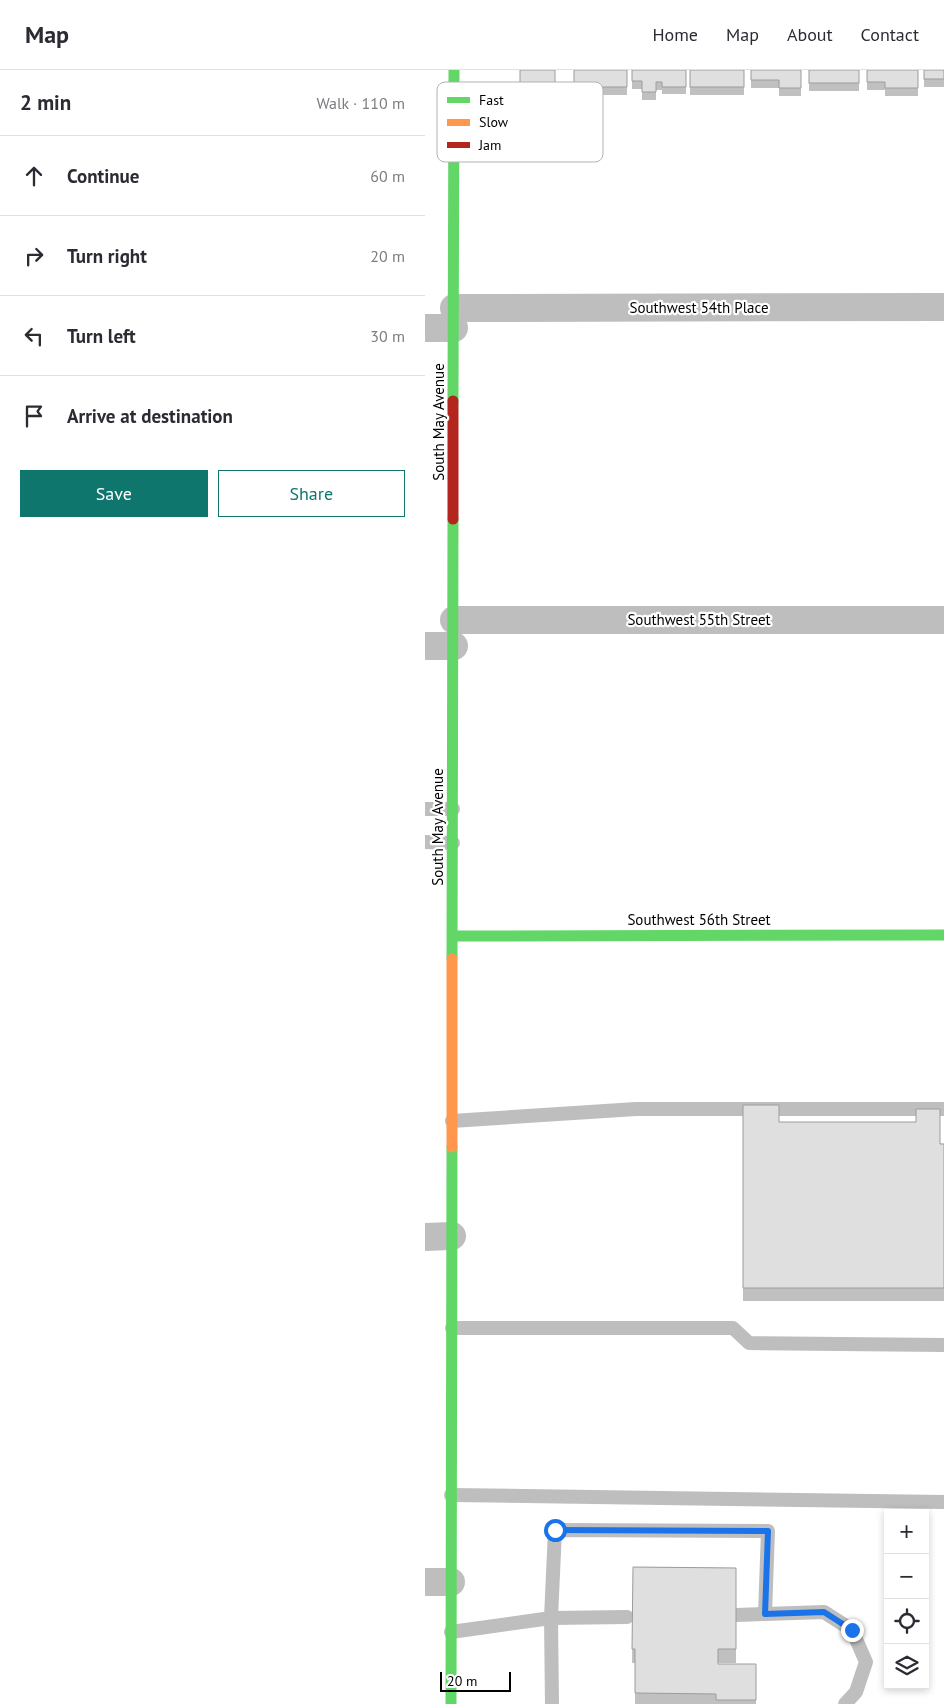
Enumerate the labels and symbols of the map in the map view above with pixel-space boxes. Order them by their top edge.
legend [437,82,603,162]
text: Fast [479,91,504,109]
text: Slow [479,113,509,131]
text: Jam [478,136,501,154]
street label: Southwest 54th Place [629,298,769,317]
street label: South May Avenue [429,363,448,481]
street label: Southwest 55th Street [627,610,771,629]
street label: South May Avenue [428,768,447,886]
street label: Southwest 56th Street [627,910,771,929]
route start [544,1519,567,1542]
route end [841,1619,864,1642]
scale bar [440,1669,511,1692]

